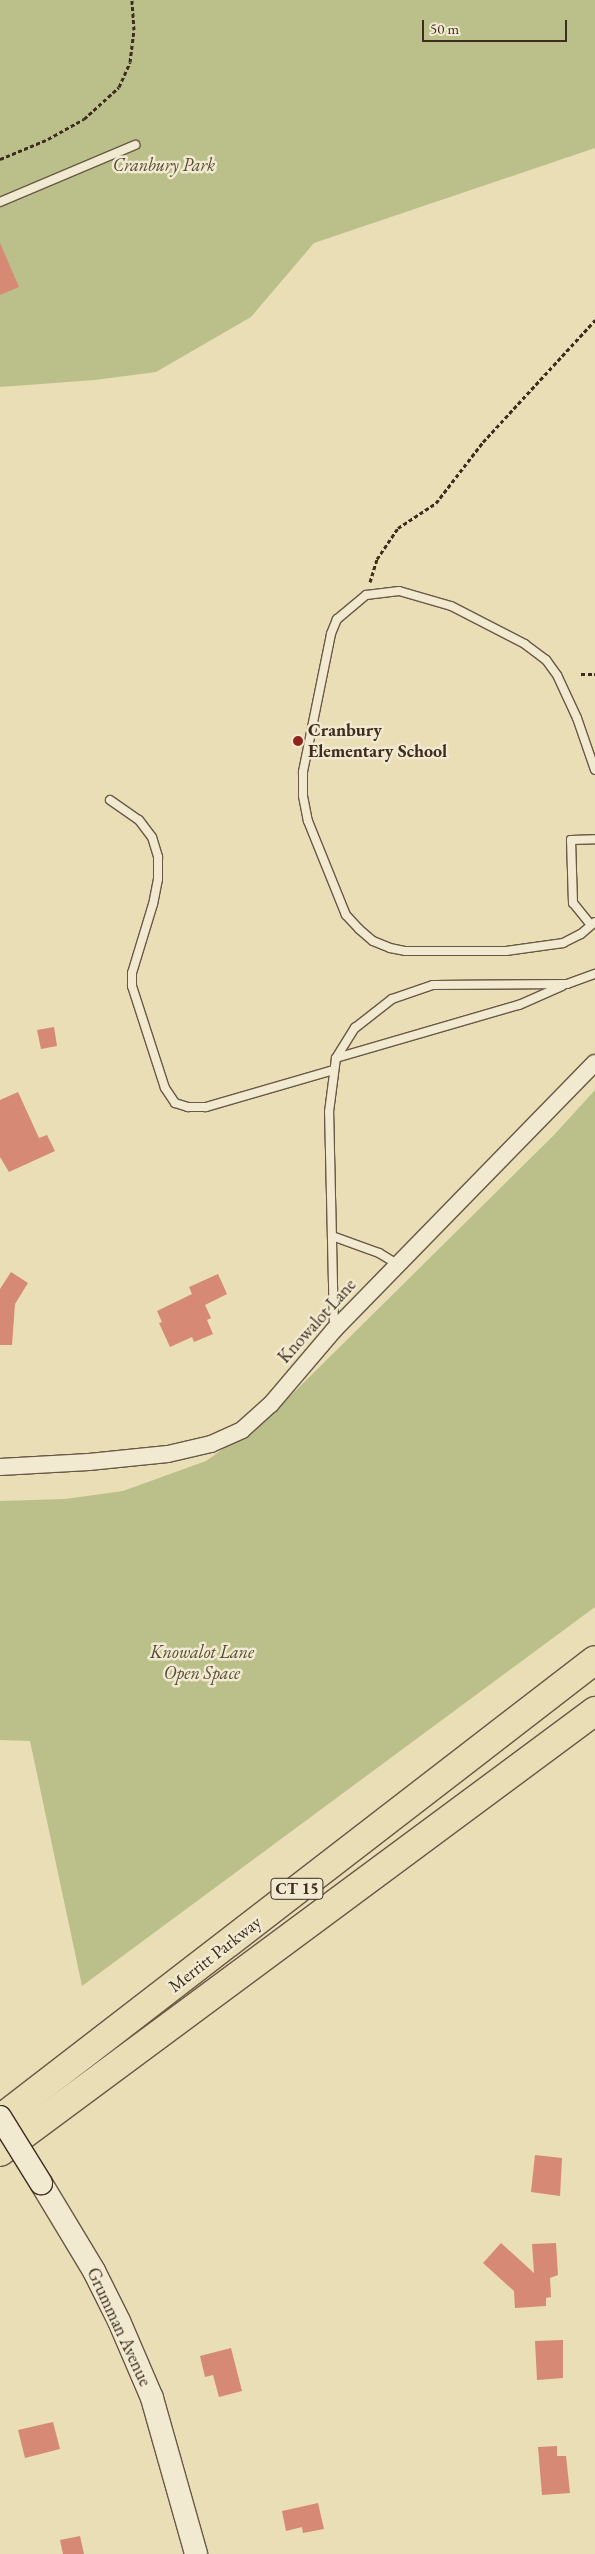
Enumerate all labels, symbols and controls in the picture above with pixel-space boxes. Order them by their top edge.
scale bar [425,10,570,42]
text: 50 m [430,19,459,38]
park label: Cranbury Park [113,154,215,176]
place label: Cranbury Elementary School [308,720,447,762]
marker: Cranbury Elementary School [292,735,304,747]
street label: Knowalot Lane [273,1274,361,1368]
park label: Knowalot Lane Open Space [150,1642,254,1685]
road number: CT 15 [270,1876,324,1902]
street label: Merritt Parkway [164,1911,266,1997]
street label: Grumman Avenue [82,2264,156,2390]

